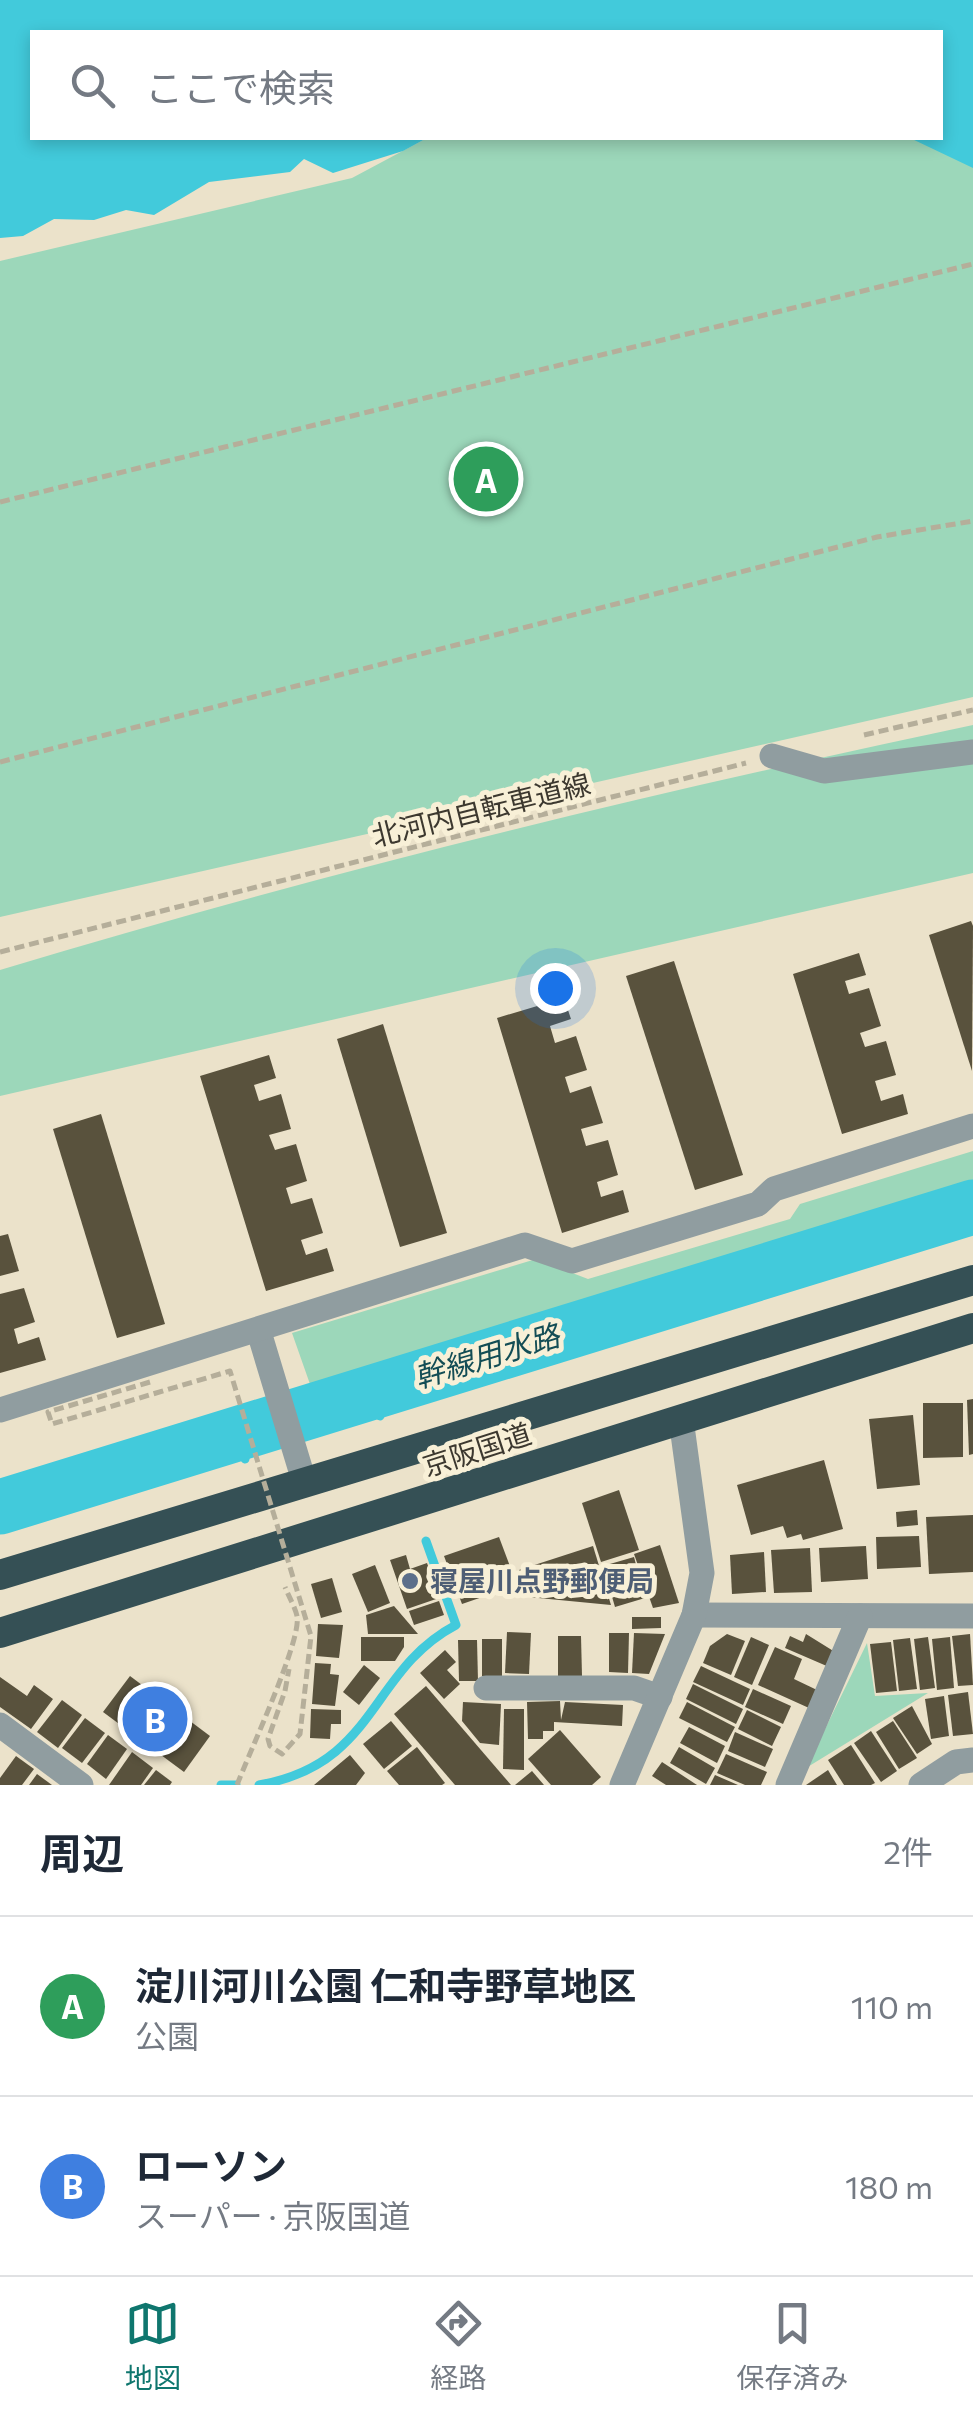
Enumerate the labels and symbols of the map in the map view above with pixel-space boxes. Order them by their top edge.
pin: A [454,442,518,516]
street label: 北河内自転車道線 [368,765,594,853]
your location [530,963,581,1014]
water label: 幹線用水路 [409,1314,566,1394]
street label: 京阪国道 [418,1416,535,1483]
place label: 寝屋川点野郵便局 [430,1563,654,1597]
marker: 寝屋川点野郵便局 [399,1570,421,1592]
pin: B [122,1682,188,1756]

